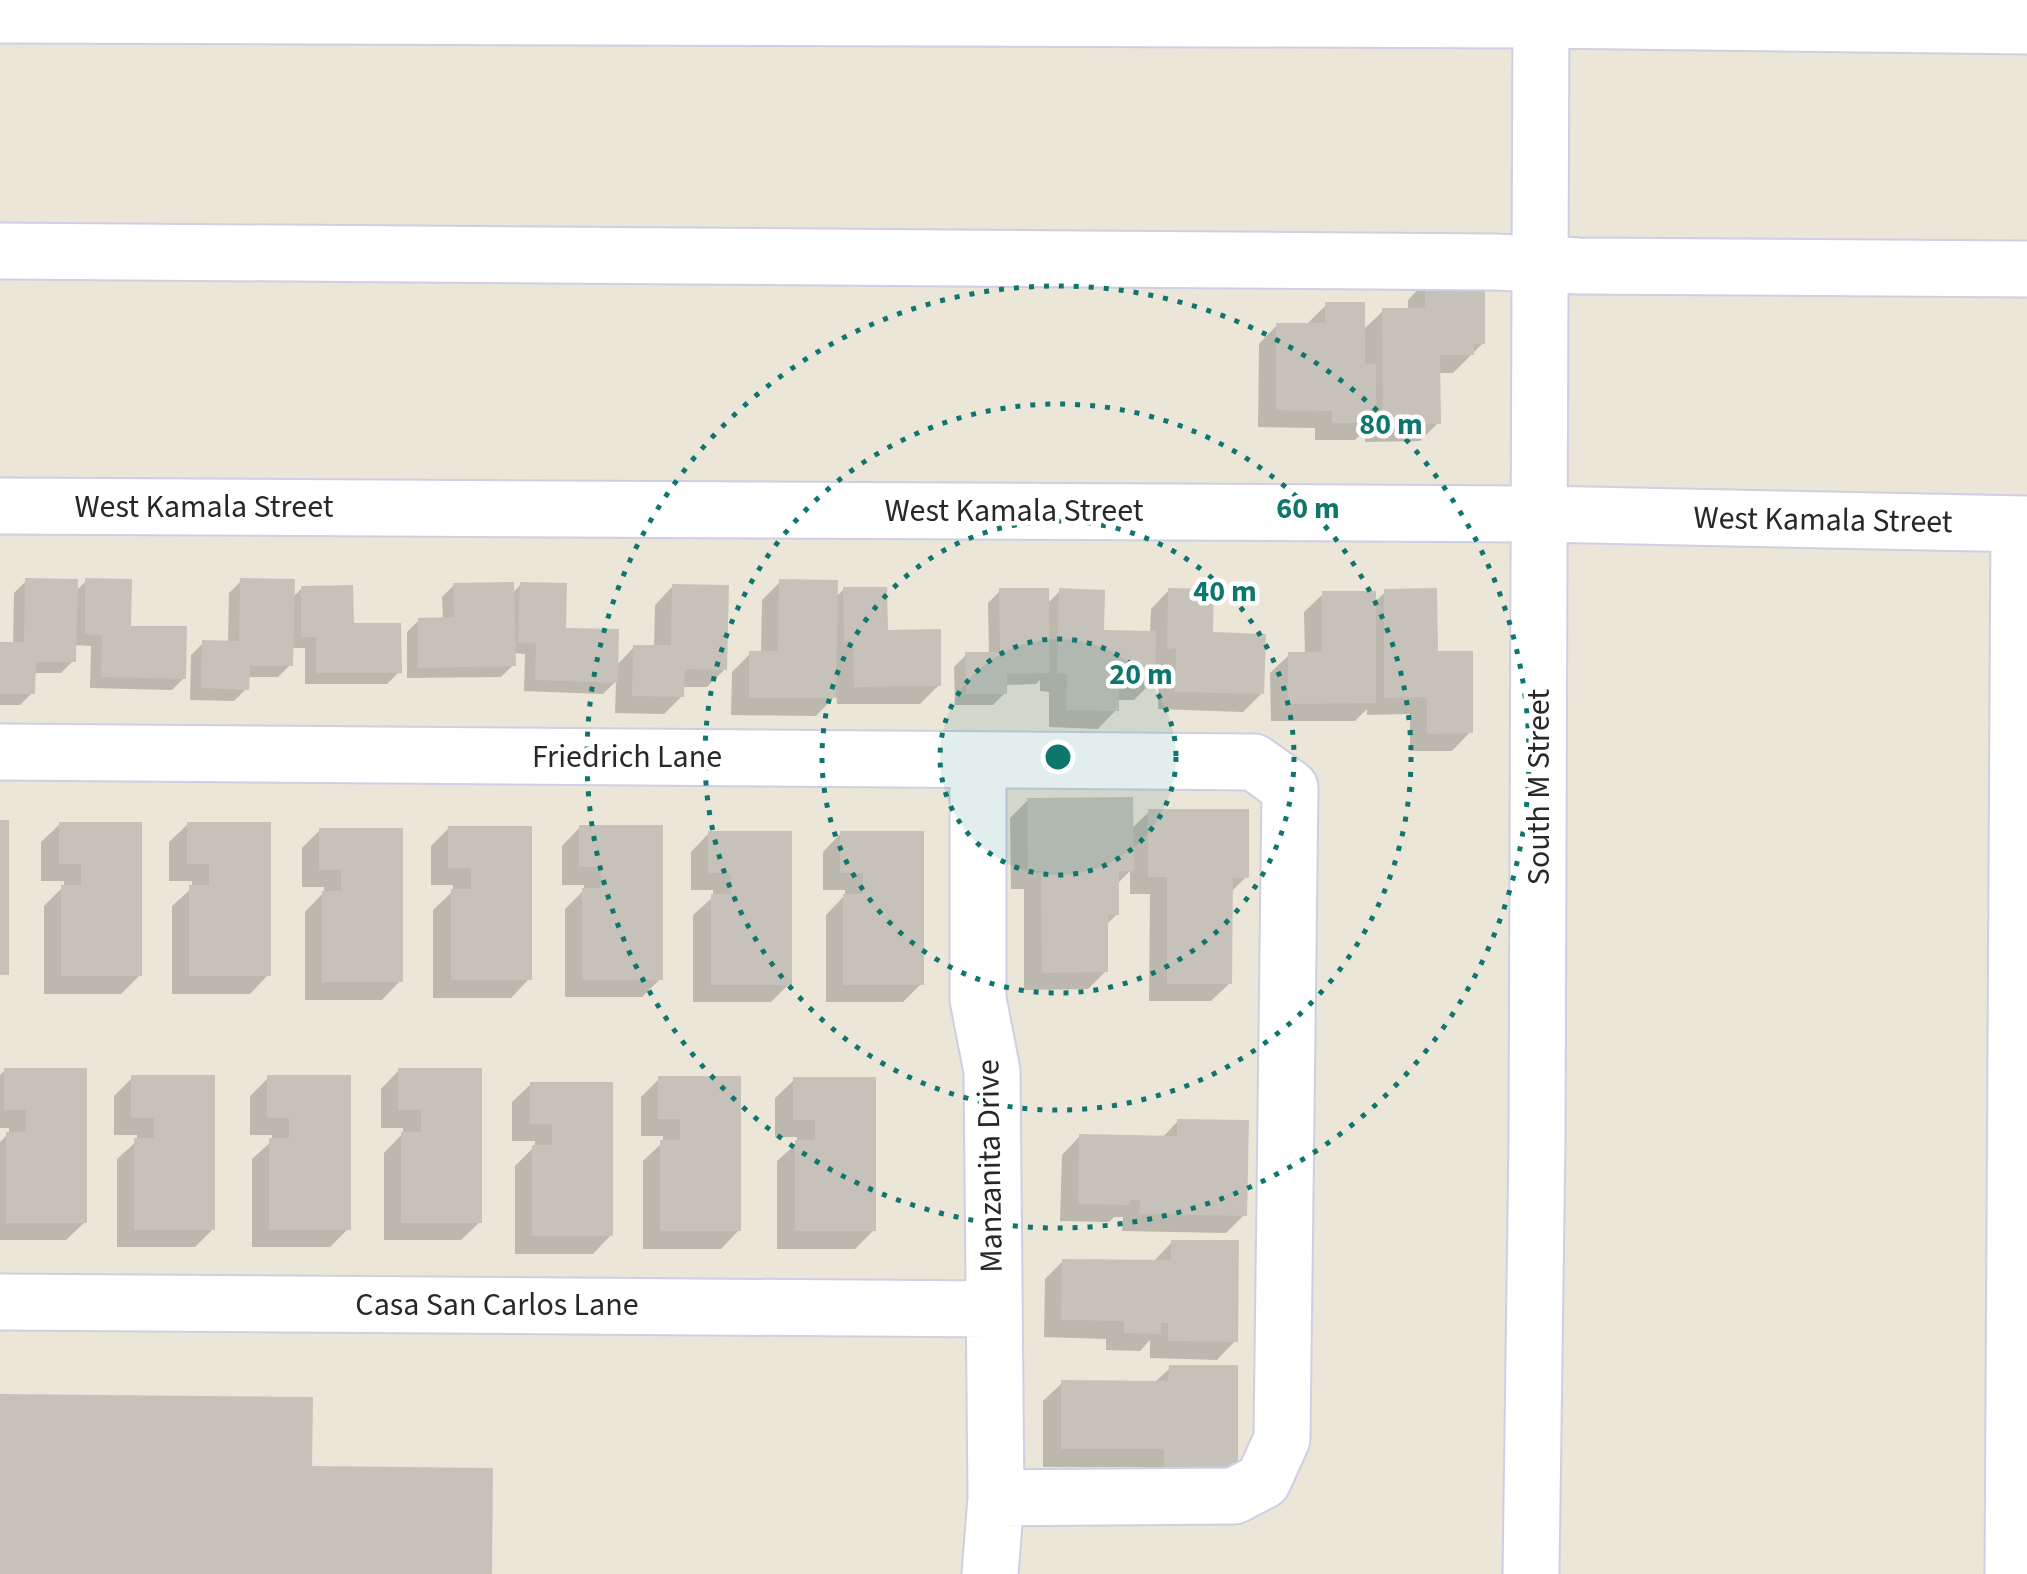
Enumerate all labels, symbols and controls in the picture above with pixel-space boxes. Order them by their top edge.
text: 80 m [1359,403,1423,446]
street label: West Kamala Street [74,484,334,530]
text: 60 m [1276,487,1340,530]
street label: West Kamala Street [884,488,1144,534]
street label: West Kamala Street [1693,495,1953,545]
text: 40 m [1193,570,1257,613]
text: 20 m [1109,653,1173,696]
street label: South M Street [1516,689,1562,885]
street label: Friedrich Lane [532,734,722,780]
centre of rings [1040,739,1076,775]
street label: Manzanita Drive [965,1059,1015,1273]
street label: Casa San Carlos Lane [355,1282,639,1328]

